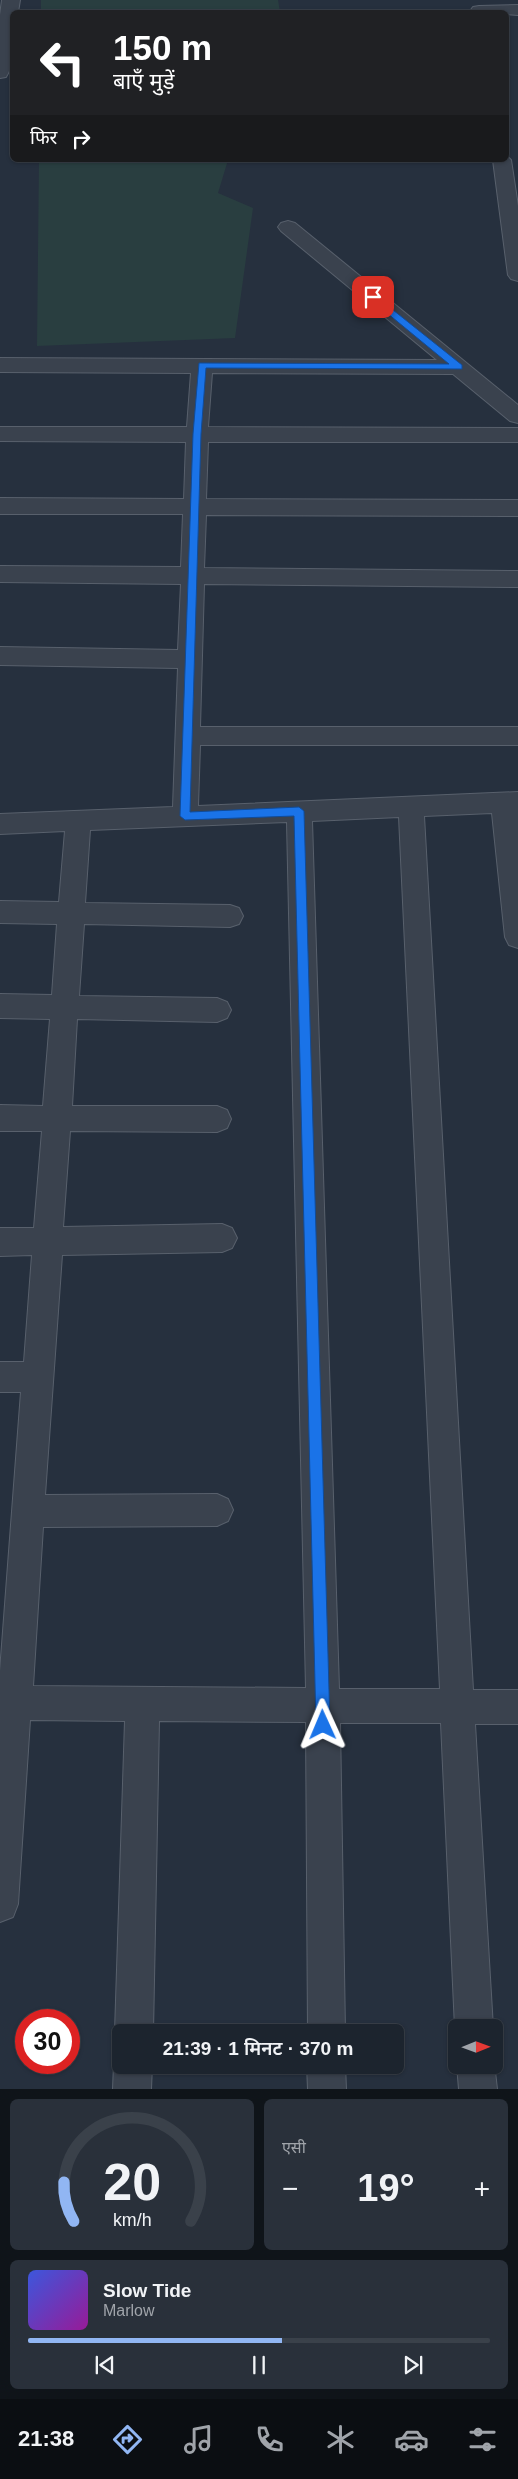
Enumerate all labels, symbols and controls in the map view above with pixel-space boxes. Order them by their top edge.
text: 150 m [113,28,212,67]
icon: left [30,30,95,95]
text: बाएँ मुड़ें [113,69,174,94]
icon: right [67,125,95,153]
text: फिर [30,127,57,148]
pin [352,276,394,318]
icon: arrive [359,283,387,311]
position arrow [296,1698,348,1750]
speed limit sign: 30 [15,2009,80,2074]
north arrow [448,2019,502,2074]
map controls [448,2019,503,2074]
text: 21:39 · 1 मिनट · 370 m [163,2038,353,2059]
text: एसी [282,2139,306,2156]
text: 20 [103,2153,161,2211]
text: 19° [357,2167,415,2209]
text: − [282,2173,298,2204]
text: + [474,2173,490,2204]
text: km/h [113,2210,151,2230]
text: Slow Tide [103,2280,191,2301]
text: Marlow [103,2302,155,2319]
icon: previous [91,2351,119,2379]
icon: pause [245,2351,273,2379]
icon: next [399,2351,427,2379]
icon: directions [110,2422,145,2457]
icon: music [181,2422,216,2457]
icon: phone [252,2422,287,2457]
icon: climate [323,2422,358,2457]
icon: car [394,2422,429,2457]
icon: filters [465,2422,500,2457]
text: 21:38 [18,2426,74,2451]

